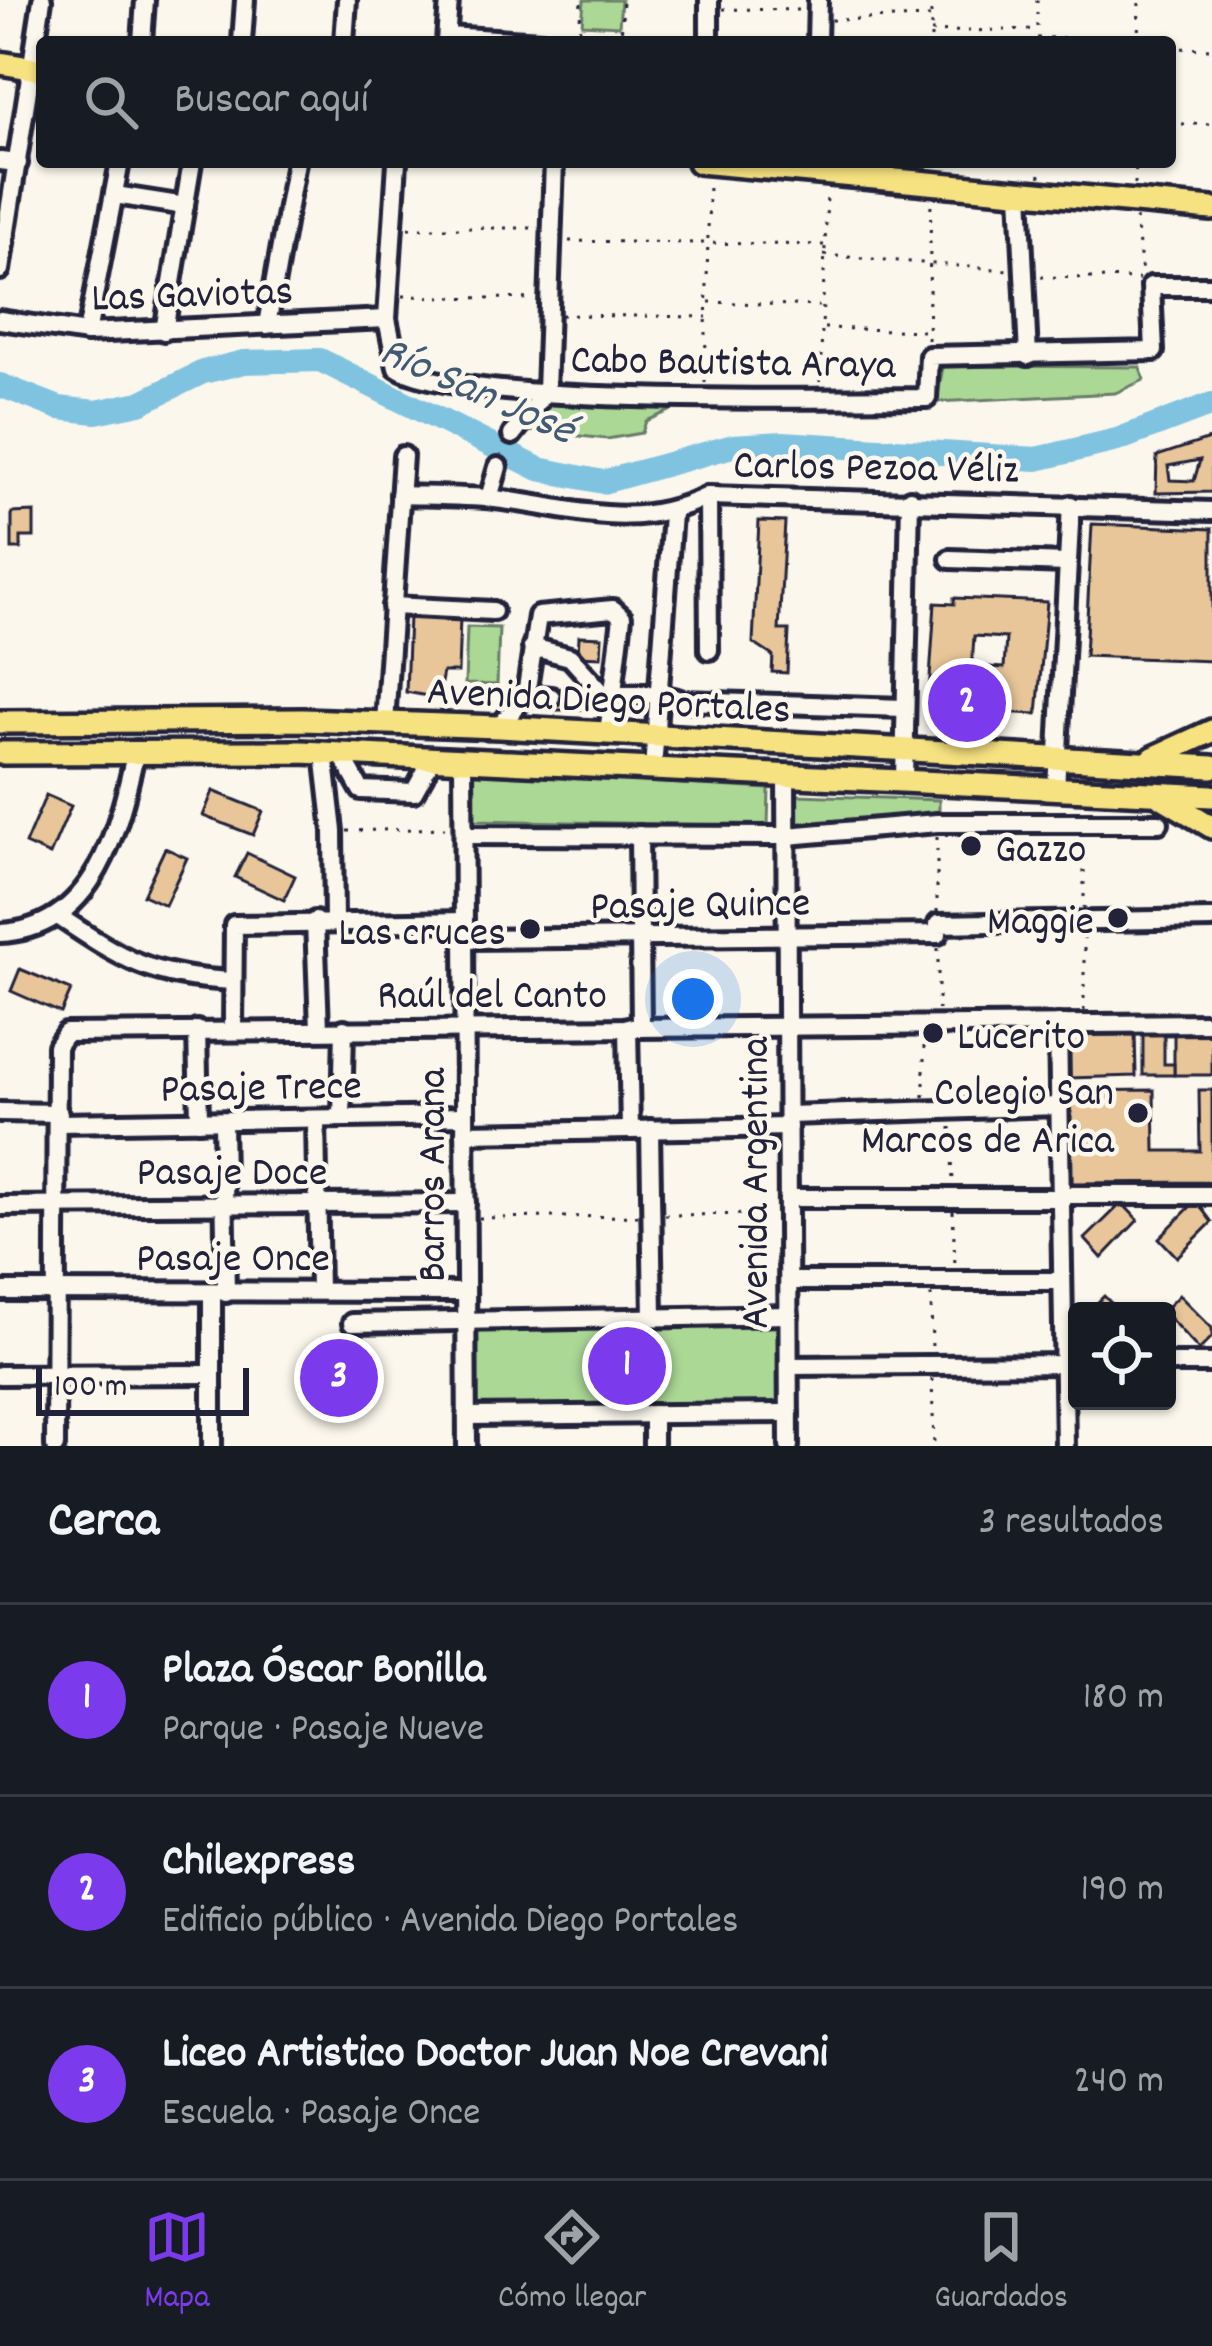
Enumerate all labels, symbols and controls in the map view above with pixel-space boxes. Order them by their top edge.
search box [36,36,1176,168]
icon: search [78,69,144,135]
text: Buscar aquí [174,70,369,134]
street label: Las Gaviotas [90,264,294,331]
water label: Río San José [368,322,588,467]
street label: Cabo Bautista Araya [570,333,897,399]
street label: Carlos Pezoa Véliz [733,439,1019,503]
pin: 2 [928,658,1006,748]
street label: Avenida Diego Portales [425,664,792,743]
place label: Gazzo [995,823,1087,883]
marker: Gazzo [958,833,984,859]
street label: Pasaje Quince [589,876,811,940]
place label: Maggie [987,895,1094,955]
marker: Maggie [1105,905,1131,931]
place label: Las cruces [338,906,506,966]
marker: Las cruces [517,916,543,942]
street label: Raúl del Canto [377,969,607,1029]
your location [663,969,723,1029]
place label: Lucerito [957,1010,1085,1070]
marker: Lucerito [920,1020,946,1046]
street label: Avenida Argentina [729,1036,789,1329]
street label: Pasaje Trece [160,1059,362,1123]
place label: Colegio San Marcos de Arica [861,1066,1115,1174]
street label: Barros Arana [406,1067,466,1282]
marker: Colegio San Marcos de Arica [1125,1100,1151,1126]
street label: Pasaje Doce [137,1146,327,1206]
street label: Pasaje Once [136,1232,330,1292]
map controls [1068,1302,1176,1410]
button: locate [1068,1302,1176,1410]
pin: 1 [588,1321,666,1411]
pin: 3 [300,1333,378,1423]
scale bar [36,1362,249,1415]
text: 100 m [54,1365,127,1412]
text: Cerca [48,1488,159,1560]
text: 3 resultados [979,1497,1164,1552]
text: Plaza Óscar Bonilla [162,1640,485,1704]
text: 1 [83,1672,91,1727]
text: 180 m [1083,1672,1164,1727]
text: Parque · Pasaje Nueve [162,1704,484,1759]
text: Chilexpress [162,1832,355,1896]
text: 2 [78,1864,96,1919]
text: 190 m [1081,1864,1164,1919]
text: Edificio público · Avenida Diego Portales [162,1896,738,1951]
text: Liceo Artistico Doctor Juan Noe Crevani [162,2024,828,2088]
text: 3 [78,2056,96,2111]
text: 240 m [1074,2056,1164,2111]
text: Escuela · Pasaje Once [162,2088,480,2143]
tab: Mapa [144,2204,210,2323]
tab: Cómo llegar [498,2204,646,2323]
tab: Guardados [934,2204,1068,2323]

